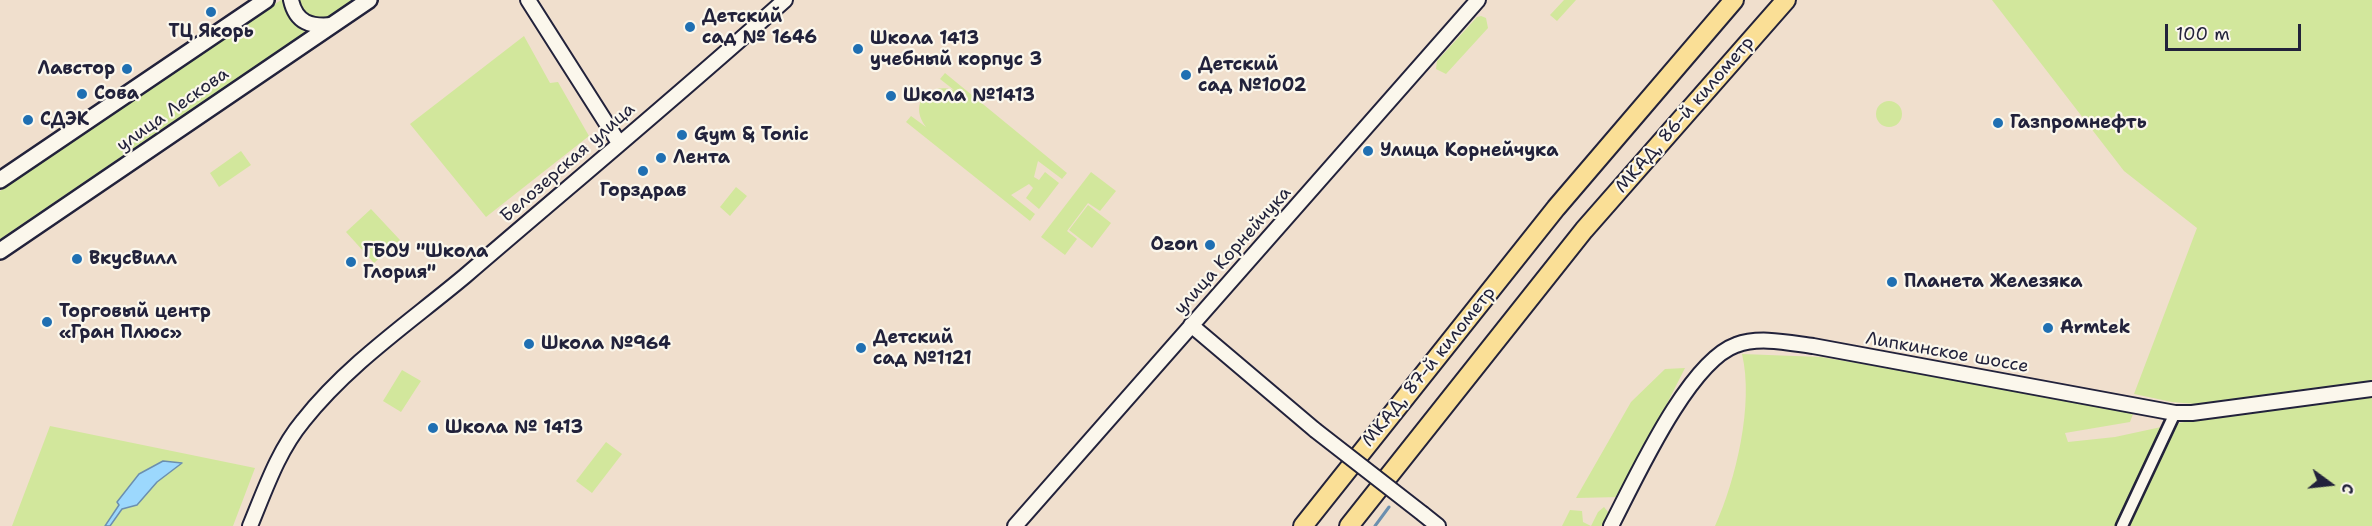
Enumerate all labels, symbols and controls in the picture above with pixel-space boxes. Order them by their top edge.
marker: ТЦ Якорь [204,5,218,19]
place label: Детский сад № 1646 [702,6,817,48]
scale bar [2168,12,2304,50]
marker: Детский сад № 1646 [683,20,697,34]
place label: ТЦ Якорь [168,21,254,43]
text: 100 m [2176,22,2230,46]
place label: Школа 1413 учебный корпус 3 [870,28,1042,70]
street label: МКАД, 86-й километр [1611,32,1759,198]
marker: Школа 1413 учебный корпус 3 [851,42,865,56]
place label: Детский сад №1002 [1198,54,1306,97]
place label: Лавстор [38,58,115,80]
marker: Лавстор [120,62,134,76]
street label: улица Лескова [113,63,233,157]
marker: Детский сад №1002 [1179,68,1193,82]
place label: Сова [94,83,139,105]
place label: Школа №1413 [903,85,1035,107]
marker: Сова [75,87,89,101]
marker: Школа №1413 [884,89,898,103]
street label: Белозерская улица [496,99,640,227]
place label: СДЭК [40,109,89,131]
place label: Газпромнефть [2010,112,2147,134]
marker: СДЭК [21,113,35,127]
marker: Газпромнефть [1991,116,2005,130]
place label: Gym & Tonic [694,124,809,146]
marker: Gym & Tonic [675,128,689,142]
place label: Улица Корнейчука [1380,140,1559,162]
marker: Улица Корнейчука [1361,144,1375,158]
place label: Лента [673,147,730,169]
marker: Лента [654,151,668,165]
marker: Горздрав [636,164,650,178]
place label: Горздрав [600,180,686,202]
street label: улица Корнейчука [1170,183,1296,319]
place label: Ozon [1151,234,1198,256]
marker: Ozon [1203,238,1217,252]
place label: ГБОУ "Школа Глория" [363,241,488,284]
place label: ВкусВилл [89,248,177,270]
marker: ВкусВилл [70,252,84,266]
marker: ГБОУ "Школа Глория" [344,255,358,269]
place label: Планета Железяка [1904,271,2083,293]
marker: Планета Железяка [1885,275,1899,289]
street label: МКАД, 87-й километр [1358,283,1500,451]
place label: Торговый центр «Гран Плюс» [59,301,211,344]
marker: Торговый центр «Гран Плюс» [40,315,54,329]
place label: Armtek [2060,317,2130,339]
marker: Armtek [2041,321,2055,335]
place label: Детский сад №1121 [873,327,972,370]
street label: Липкинское шоссе [1864,328,2030,378]
place label: Школа №964 [541,333,671,355]
marker: Школа №964 [522,337,536,351]
marker: Детский сад №1121 [854,341,868,355]
place label: Школа № 1413 [445,417,583,439]
marker: Школа № 1413 [426,421,440,435]
north arrow [2300,454,2360,514]
text: С [2336,481,2359,496]

